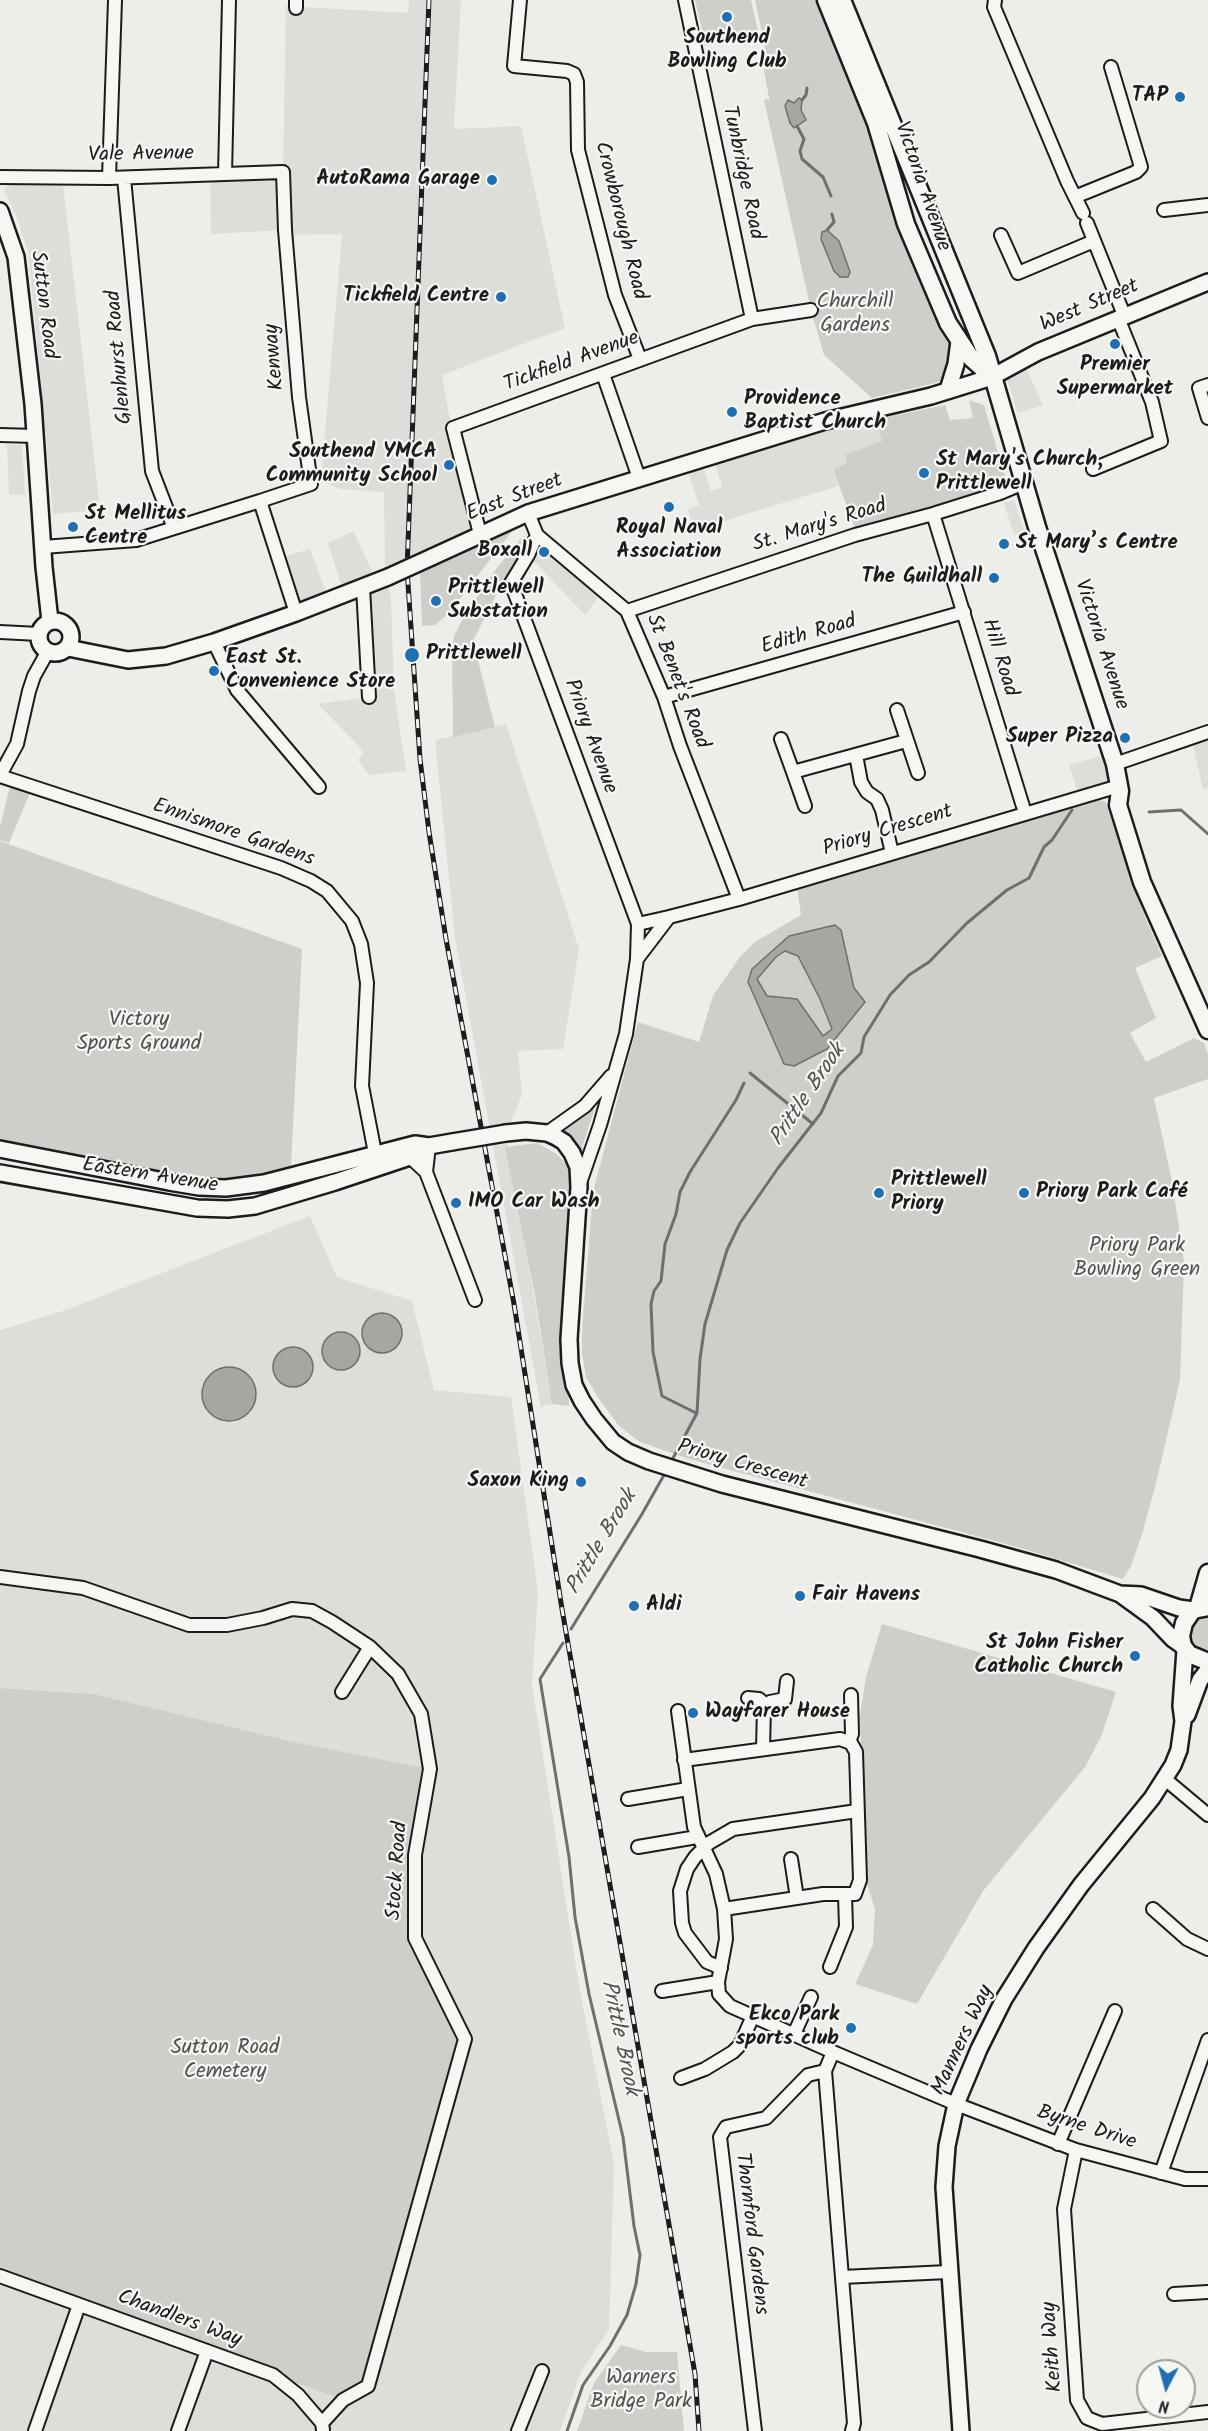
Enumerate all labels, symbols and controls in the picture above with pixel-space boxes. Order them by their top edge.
marker: Southend Bowling Club [720,10,734,24]
place label: Southend Bowling Club [667,26,787,76]
place label: TAP [1132,84,1168,110]
marker: TAP [1173,90,1187,104]
street label: Tunbridge Road [715,104,767,242]
street label: Victoria Avenue [887,119,955,255]
street label: Crowborough Road [587,139,651,303]
street label: Vale Avenue [88,142,194,170]
place label: AutoRama Garage [316,167,480,193]
marker: AutoRama Garage [485,173,499,187]
street label: Sutton Road [23,250,61,360]
street label: West Street [1037,275,1143,339]
place label: Tickfield Centre [343,284,489,310]
street label: Glenhurst Road [103,289,139,425]
marker: Tickfield Centre [494,290,508,304]
park label: Churchill Gardens [817,290,893,340]
street label: Kenway [261,323,291,391]
street label: Tickfield Avenue [501,327,643,399]
marker: Premier Supermarket [1108,337,1122,351]
place label: Premier Supermarket [1057,353,1173,403]
place label: Providence Baptist Church [744,387,886,437]
marker: Providence Baptist Church [725,405,739,419]
place label: Southend YMCA Community School [266,440,437,490]
place label: St Mary's Church, Prittlewell [936,448,1103,498]
marker: Southend YMCA Community School [442,458,456,472]
marker: St Mary's Church, Prittlewell [917,466,931,480]
street label: East Street [463,469,567,529]
street label: St. Mary's Road [750,495,890,559]
marker: Royal Naval Association [662,500,676,514]
place label: St Mellitus Centre [85,502,186,552]
place label: Royal Naval Association [616,516,722,566]
marker: St Mellitus Centre [66,520,80,534]
place label: St Mary’s Centre [1016,531,1178,557]
marker: St Mary’s Centre [997,537,1011,551]
place label: Boxall [477,539,532,565]
marker: Boxall [537,545,551,559]
place label: The Guildhall [862,565,982,591]
marker: The Guildhall [987,571,1001,585]
place label: Prittlewell Substation [448,576,548,626]
street label: Victoria Avenue [1067,577,1133,713]
marker: Prittlewell Substation [429,594,443,608]
street label: Edith Road [759,610,859,662]
street label: St Benet's Road [639,611,713,753]
street label: Hill Road [974,616,1022,700]
place label: Prittlewell [426,642,522,668]
place label: East St. Convenience Store [226,646,395,696]
marker: Prittlewell [403,646,421,664]
marker: East St. Convenience Store [207,664,221,678]
street label: Priory Avenue [557,676,621,798]
place label: Super Pizza [1006,725,1113,751]
marker: Super Pizza [1118,731,1132,745]
street label: Ennismore Gardens [149,795,317,873]
street label: Priory Crescent [820,800,956,864]
park label: Victory Sports Ground [77,1008,201,1058]
water label: Prittle Brook [765,1040,853,1152]
street label: Eastern Avenue [80,1154,220,1200]
place label: Prittlewell Priory [891,1168,987,1218]
place label: Priory Park Café [1036,1180,1187,1206]
marker: Prittlewell Priory [872,1186,886,1200]
marker: Priory Park Café [1017,1186,1031,1200]
place label: IMO Car Wash [468,1190,600,1216]
marker: IMO Car Wash [449,1196,463,1210]
park label: Priory Park Bowling Green [1074,1234,1200,1284]
street label: Priory Crescent [674,1435,810,1497]
place label: Saxon King [468,1469,569,1495]
marker: Saxon King [574,1475,588,1489]
water label: Prittle Brook [562,1486,644,1600]
place label: Fair Havens [812,1583,920,1609]
marker: Fair Havens [793,1589,807,1603]
place label: Aldi [646,1593,682,1619]
marker: Aldi [627,1599,641,1613]
place label: St John Fisher Catholic Church [974,1631,1123,1681]
marker: St John Fisher Catholic Church [1128,1649,1142,1663]
place label: Wayfarer House [705,1700,850,1726]
marker: Wayfarer House [686,1706,700,1720]
street label: Stock Road [383,1821,415,1921]
water label: Prittle Brook [593,1978,643,2098]
street label: Manners Way [927,1982,1001,2100]
place label: Ekco Park sports club [735,2003,839,2053]
marker: Ekco Park sports club [844,2021,858,2035]
park label: Sutton Road Cemetery [171,2036,279,2086]
street label: Byrne Drive [1033,2101,1139,2157]
street label: Thornford Gardens [728,2152,772,2316]
street label: Chandlers Way [113,2286,245,2354]
street label: Keith Way [1038,2301,1070,2393]
north arrow [1136,2359,1196,2419]
park label: Warners Bridge Park [590,2366,692,2416]
text: N [1158,2392,1171,2418]

